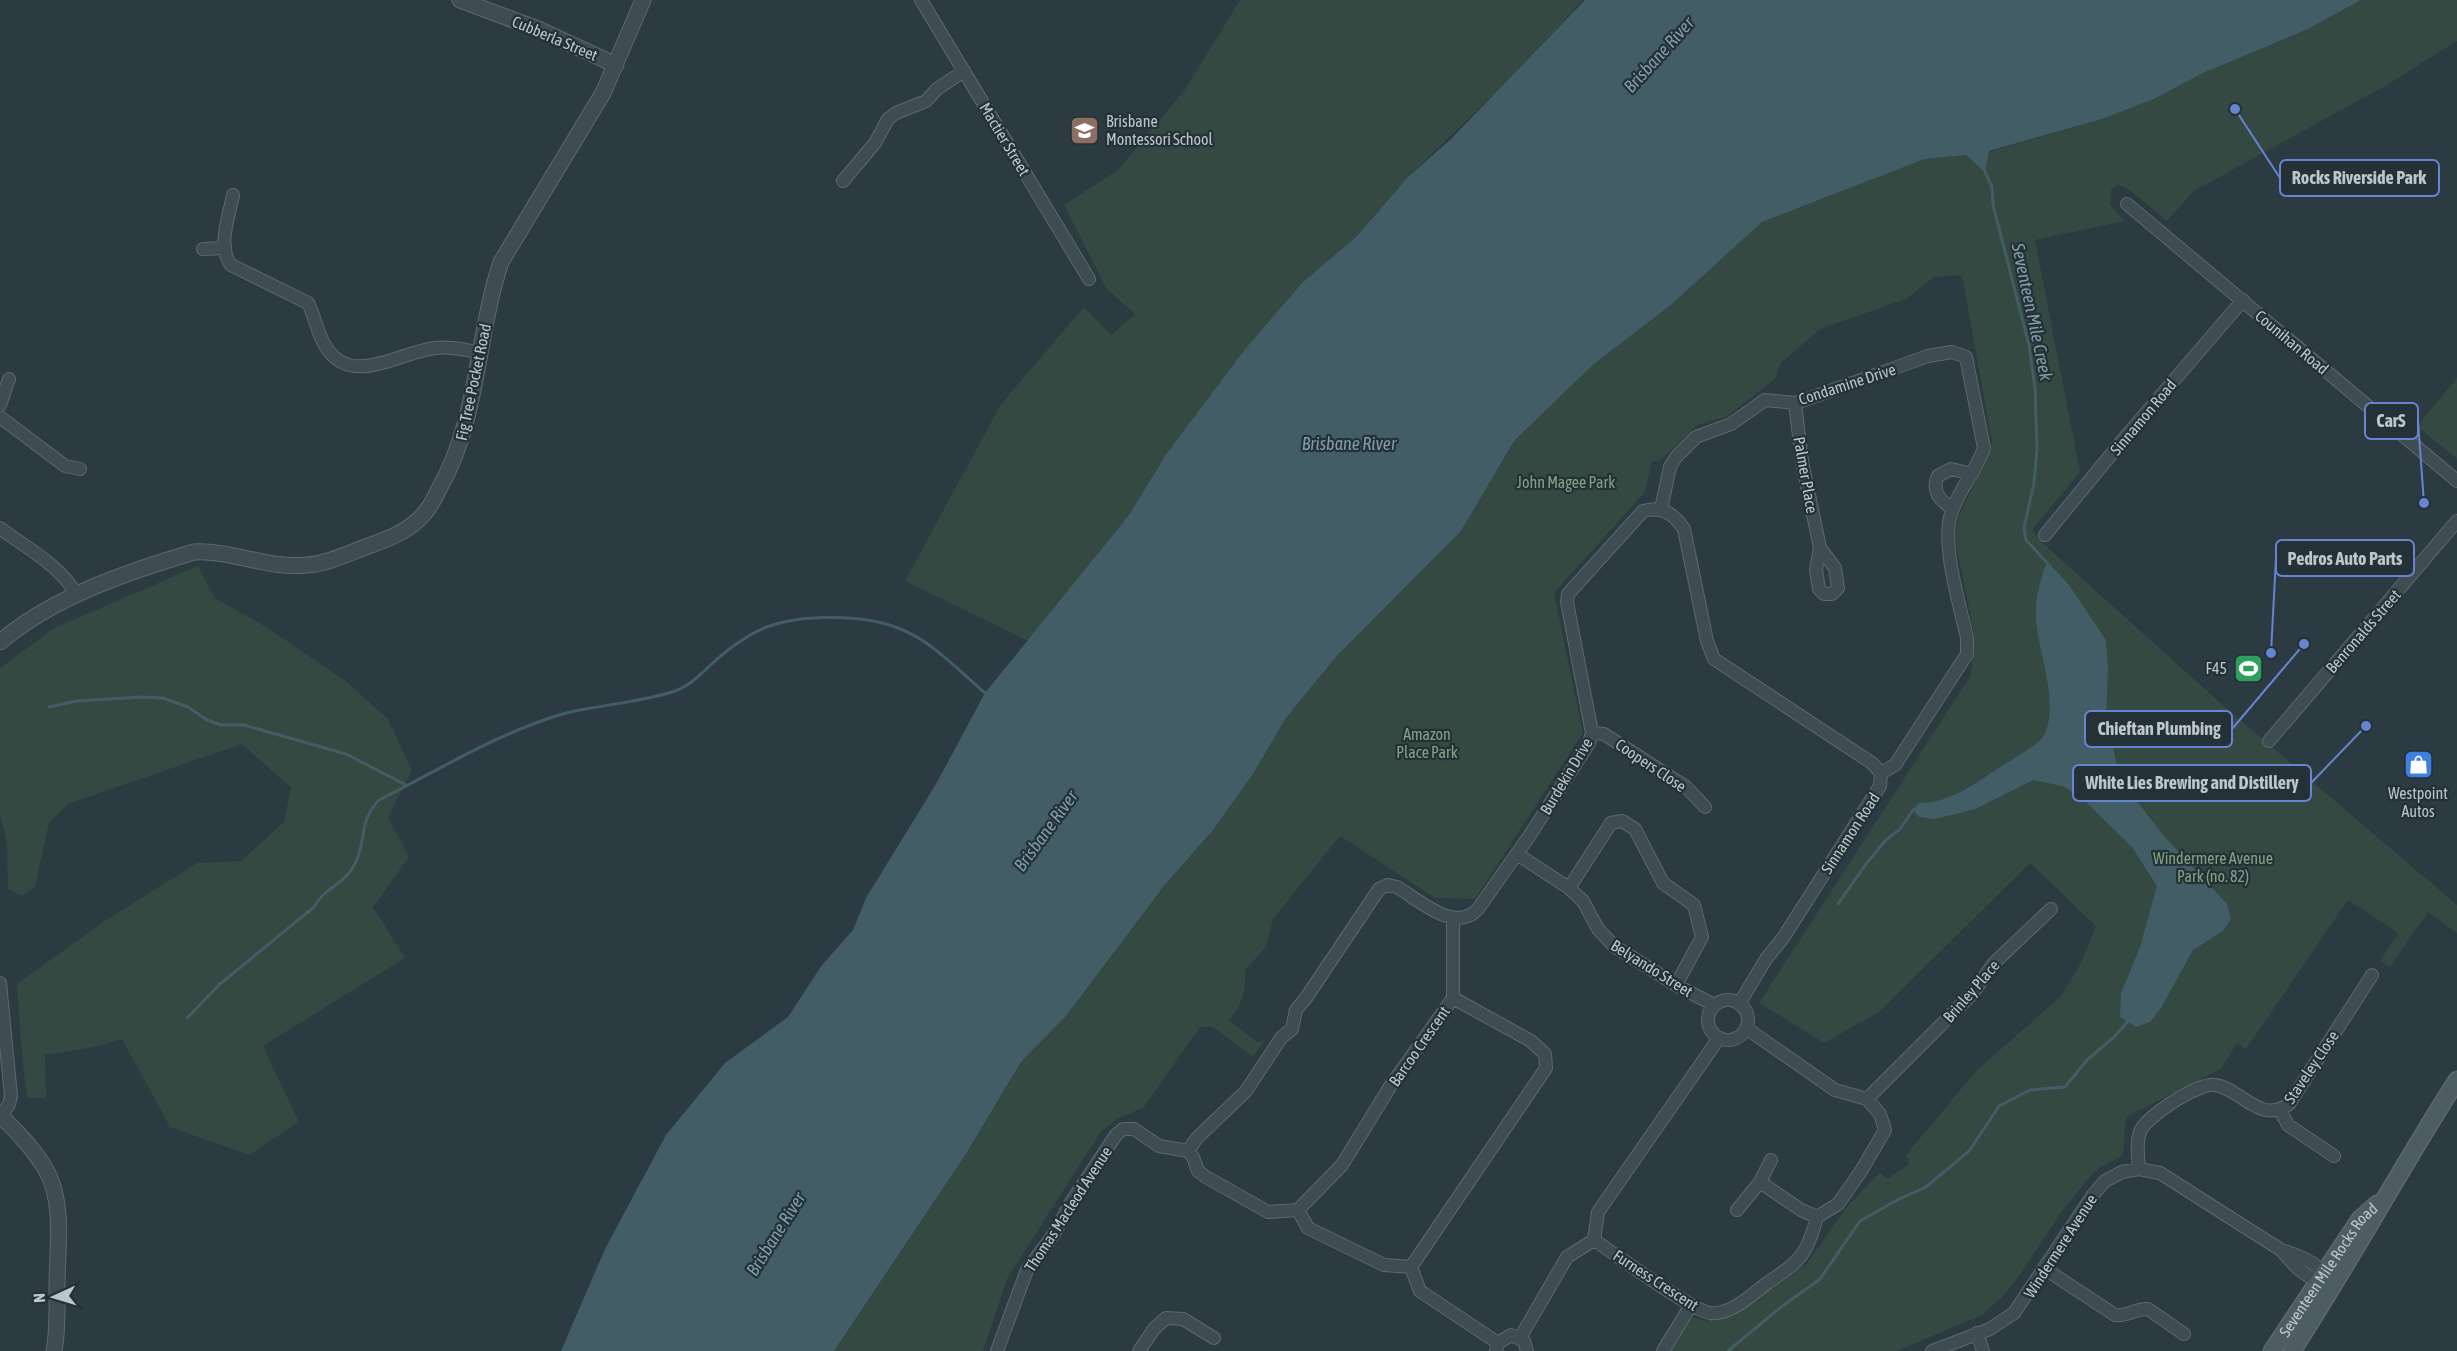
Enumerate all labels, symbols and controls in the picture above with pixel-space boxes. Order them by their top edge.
street label: Cubberla Street [510,12,601,64]
water label: Brisbane River [1619,12,1698,97]
street label: Mactier Street [976,99,1034,179]
place label: Brisbane Montessori School [1106,112,1214,148]
school or university icon: Brisbane Montessori School [1069,114,1101,146]
callout: Rocks Riverside Park [2280,160,2439,196]
text: Rocks Riverside Park [2292,167,2427,188]
water label: Seventeen Mile Creek [2007,240,2058,384]
street label: Counihan Road [2252,306,2332,378]
street label: Fig Tree Pocket Road [452,322,495,442]
street label: Condamine Drive [1796,360,1898,408]
street label: Sinnamon Road [2106,376,2180,458]
callout: CarS [2365,403,2418,439]
text: CarS [2376,410,2406,431]
water label: Brisbane River [1302,433,1397,454]
street label: Palmer Place [1790,435,1822,515]
park label: John Magee Park [1517,473,1615,492]
callout: Pedros Auto Parts [2276,540,2414,576]
text: Pedros Auto Parts [2288,548,2403,569]
street label: Benronalds Street [2322,585,2404,676]
sports icon: F45 [2232,652,2264,684]
place label: F45 [2206,659,2227,677]
callout: Chieftan Plumbing [2085,711,2232,747]
text: Chieftan Plumbing [2097,718,2221,739]
park label: Amazon Place Park [1396,725,1458,761]
street label: Burdekin Drive [1536,734,1596,818]
street label: Coopers Close [1612,735,1690,796]
shop icon: Westpoint Autos [2402,749,2434,781]
callout: White Lies Brewing and Distillery [2073,765,2311,801]
text: White Lies Brewing and Distillery [2084,772,2299,793]
place label: Westpoint Autos [2388,784,2448,820]
water label: Brisbane River [1009,786,1082,875]
street label: Sinnamon Road [1817,789,1883,877]
park label: Windermere Avenue Park (no. 82) [2153,849,2273,886]
street label: Belyando Street [1607,936,1697,1001]
street label: Brinley Place [1939,956,2004,1026]
street label: Barcoo Crescent [1385,1002,1453,1089]
street label: Staveley Close [2280,1027,2343,1107]
street label: Thomas Macleod Avenue [1021,1143,1115,1275]
water label: Brisbane River [742,1188,810,1279]
street label: Windermere Avenue [2020,1191,2100,1301]
street label: Seventeen Mile Rocks Road [2275,1199,2381,1340]
street label: Furness Crescent [1610,1246,1702,1314]
north arrow [24,1267,84,1327]
text: N [30,1293,48,1303]

